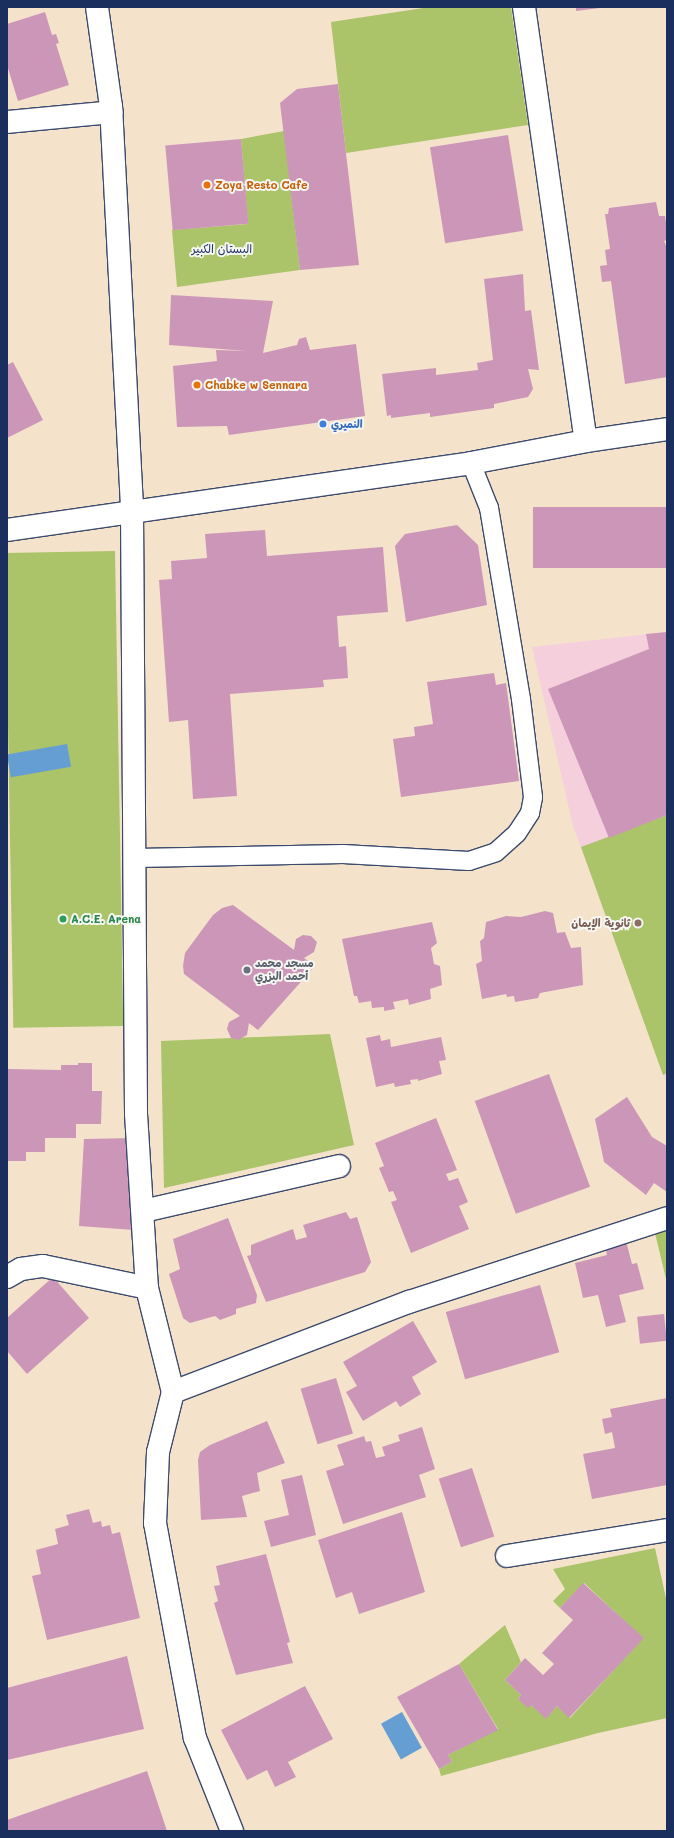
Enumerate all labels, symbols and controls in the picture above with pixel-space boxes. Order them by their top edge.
place label: Zoya Resto Cafe [215,178,308,192]
marker: Zoya Resto Cafe [202,180,212,190]
district label: البستان الكبير [192,242,252,256]
place label: Chabke w Sennara [205,378,307,392]
marker: Chabke w Sennara [192,380,202,390]
place label: النميري [331,417,363,431]
marker: النميري [318,419,328,429]
place label: A.C.E. Arena [71,912,141,926]
marker: A.C.E. Arena [58,914,68,924]
place label: ثانوية الإيمان [571,916,630,930]
marker: ثانوية الإيمان [633,918,643,928]
place label: مسجد محمد أحمد البزري [255,957,314,983]
marker: مسجد محمد أحمد البزري [242,965,252,975]

